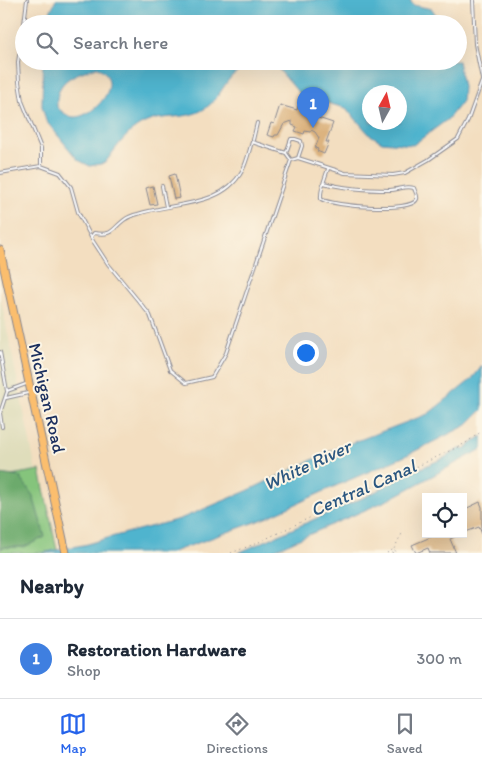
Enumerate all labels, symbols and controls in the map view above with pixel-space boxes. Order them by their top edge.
search box [15,15,467,70]
icon: search [33,29,61,57]
text: Search here [73,31,168,54]
north arrow [362,85,407,130]
pin: 1 [297,87,329,128]
your location [293,340,319,366]
street label: Michigan Road [24,341,70,456]
water label: White River [260,434,357,495]
water label: Central Canal [307,454,421,522]
map controls [422,493,467,538]
button: locate [422,493,467,538]
text: Nearby [20,573,84,598]
text: Restoration Hardware [67,638,247,661]
text: 1 [32,649,40,668]
text: 300 m [417,649,462,668]
text: Shop [67,661,101,680]
tab: Map [59,710,87,757]
tab: Directions [206,710,268,757]
tab: Saved [387,710,423,757]

